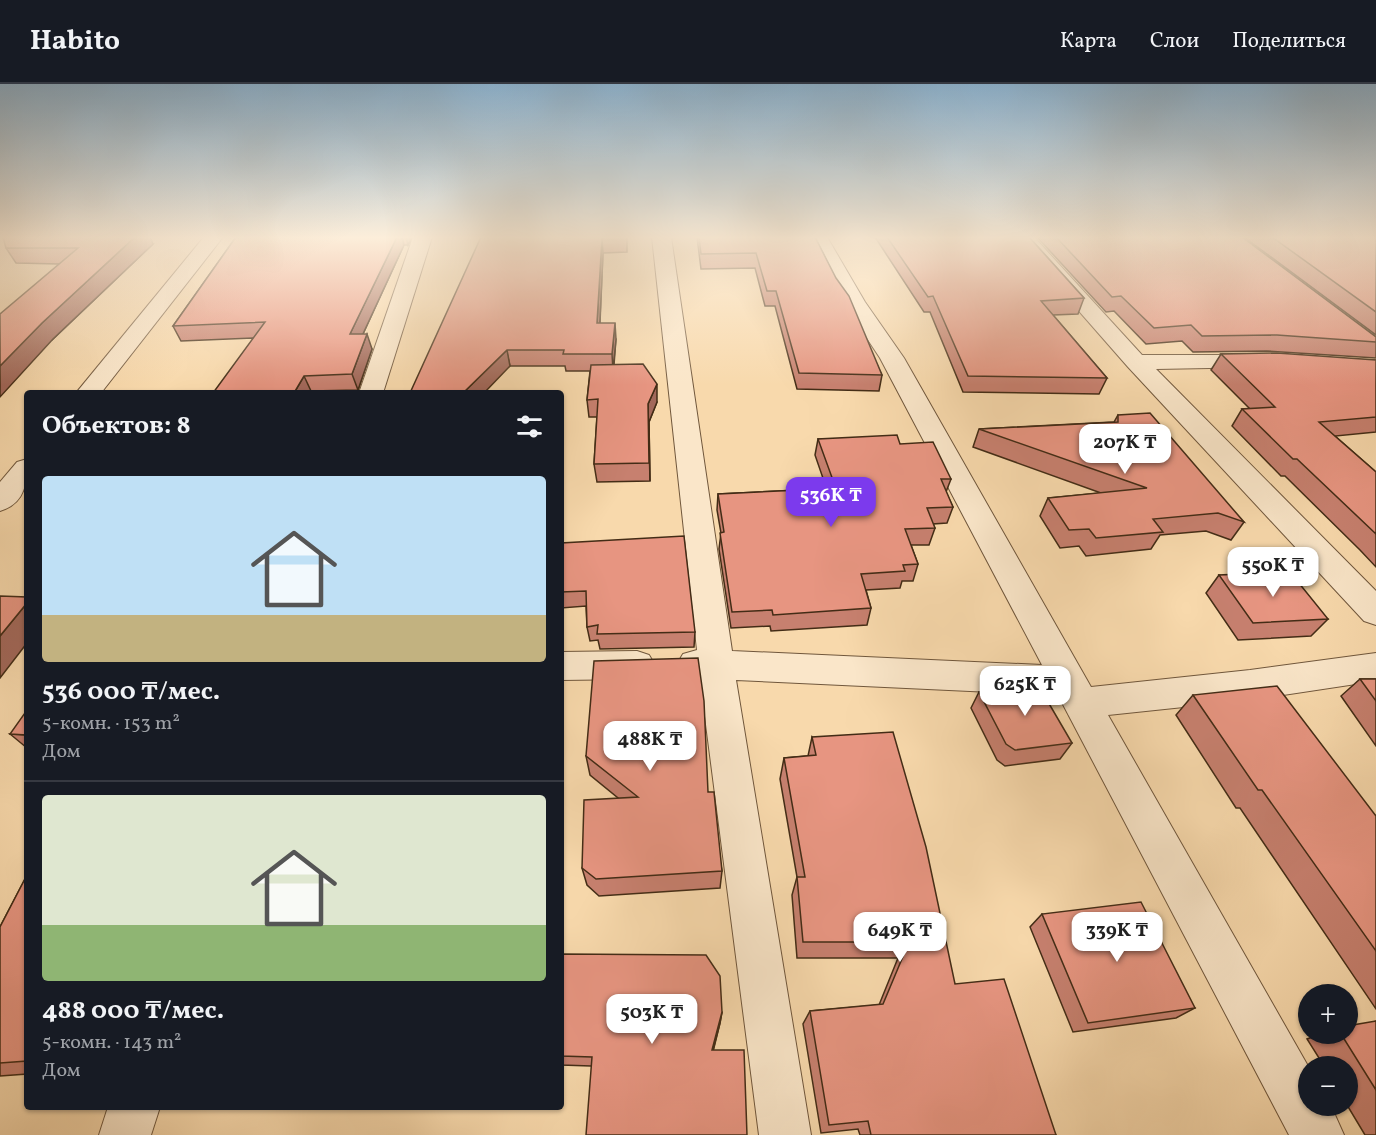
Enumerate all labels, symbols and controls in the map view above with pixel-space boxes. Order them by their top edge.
text: Habito [30,22,120,61]
text: Карта [1060,27,1117,56]
text: Слои [1150,27,1199,56]
text: Поделиться [1232,27,1346,56]
text: Объектов: 8 [42,408,191,444]
icon: filters [513,410,546,443]
pin: 207K ₸ [1076,424,1174,475]
text: 207K ₸ [1093,429,1157,457]
pin: 536K ₸ [782,477,880,528]
text: 536K ₸ [800,482,862,510]
icon: home [240,515,348,623]
pin: 550K ₸ [1224,547,1322,598]
text: 550K ₸ [1242,552,1304,580]
pin: 625K ₸ [976,666,1074,717]
text: 625K ₸ [994,671,1056,699]
text: 536 000 ₸/мес. [42,674,220,710]
text: 5-комн. · 153 m² [42,710,180,738]
pin: 488K ₸ [601,721,699,772]
text: 488K ₸ [617,726,683,754]
text: Дом [42,738,81,766]
icon: home [240,834,348,942]
pin: 649K ₸ [851,912,949,963]
pin: 339K ₸ [1068,912,1166,963]
text: 649K ₸ [868,917,932,945]
text: 339K ₸ [1086,917,1148,945]
map controls [1298,984,1358,1116]
button: + [1298,984,1358,1044]
text: 488 000 ₸/мес. [42,993,224,1029]
pin: 503K ₸ [603,994,701,1045]
text: 503K ₸ [620,999,684,1027]
text: 5-комн. · 143 m² [42,1029,181,1057]
button: − [1298,1056,1358,1116]
text: Дом [42,1057,81,1085]

